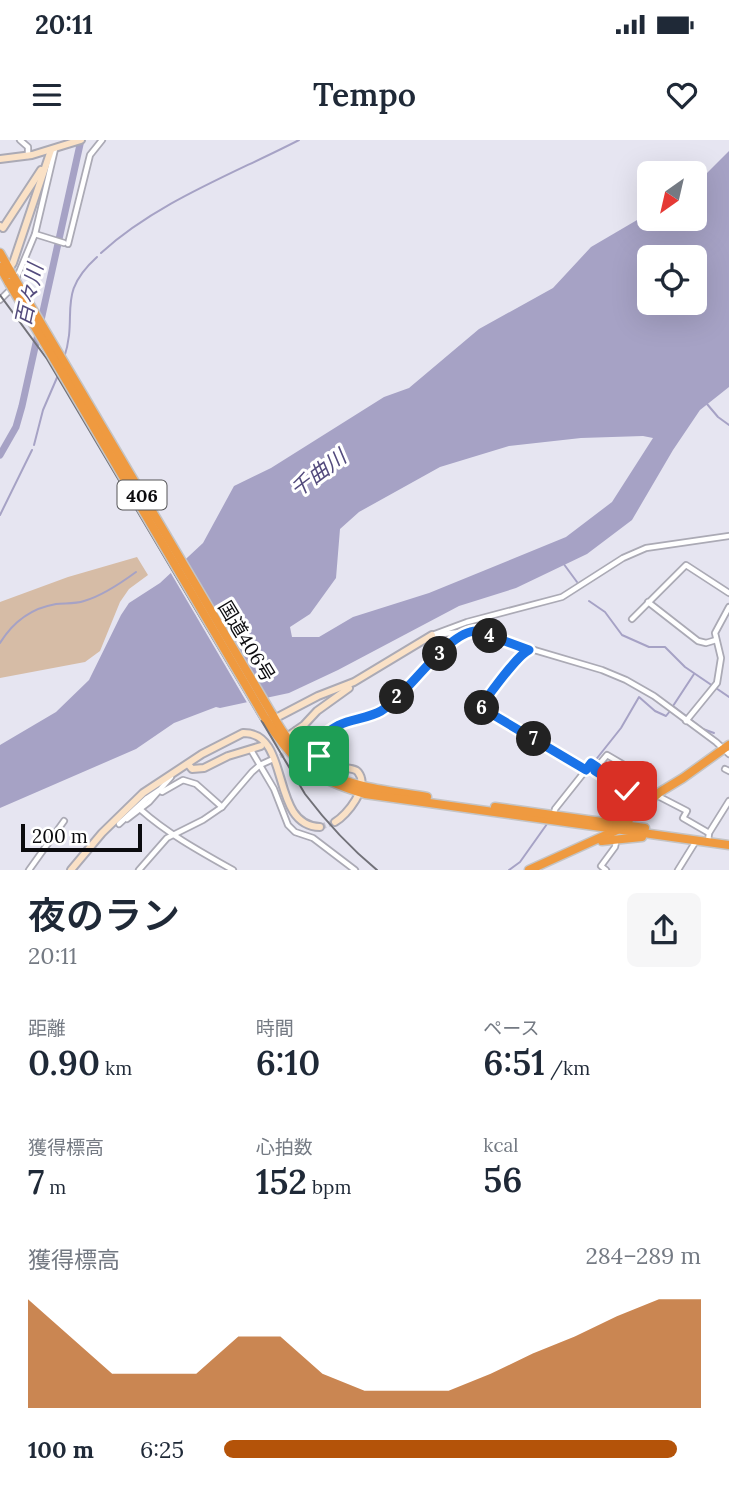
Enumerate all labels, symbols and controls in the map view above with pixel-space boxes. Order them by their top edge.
text: 20:11 [35,8,93,41]
text: Tempo [313,74,416,115]
icon: menu [28,76,66,114]
icon: heart [663,76,701,114]
north arrow [637,161,707,231]
map controls [637,161,707,315]
button: locate [637,245,707,315]
water label: 百々川 [9,259,49,329]
water label: 千曲川 [285,442,353,503]
road number: 406 [118,480,166,510]
street label: 国道406号 [214,596,280,686]
pin: 4 [472,618,508,654]
text: 4 [484,623,495,647]
pin: 3 [422,636,458,672]
text: 3 [434,641,445,665]
pin: 2 [380,680,414,714]
text: 2 [391,684,402,708]
pin: 6 [464,690,500,726]
text: 6 [476,695,487,719]
pin: 7 [516,722,552,756]
pin [289,726,349,786]
text: 7 [529,726,538,750]
icon: arrive [300,737,338,775]
pin [597,761,657,821]
icon: check [608,772,646,810]
scale bar [21,820,142,852]
text: 200 m [32,824,88,848]
text: 夜のラン [28,891,180,939]
button: share [627,893,701,967]
text: 20:11 [28,941,77,970]
text: 距離 [28,1016,66,1040]
text: 時間 [256,1016,294,1040]
text: ペース [483,1016,539,1040]
text: 0.90 [28,1040,100,1085]
text: 6:10 [256,1040,320,1085]
text: 6:51 [483,1040,545,1085]
text: km [100,1056,132,1080]
text: /km [545,1056,590,1080]
text: kcal [483,1133,518,1157]
text: 獲得標高 [28,1135,104,1159]
text: 心拍数 [256,1135,313,1159]
text: 56 [483,1157,522,1202]
text: 7 [28,1159,44,1204]
text: 152 [256,1159,307,1204]
text: m [44,1175,66,1199]
text: bpm [307,1175,351,1199]
text: 284–289 m [585,1241,701,1270]
text: 獲得標高 [28,1245,120,1274]
text: 100 m [28,1435,94,1464]
text: 6:25 [140,1435,184,1464]

